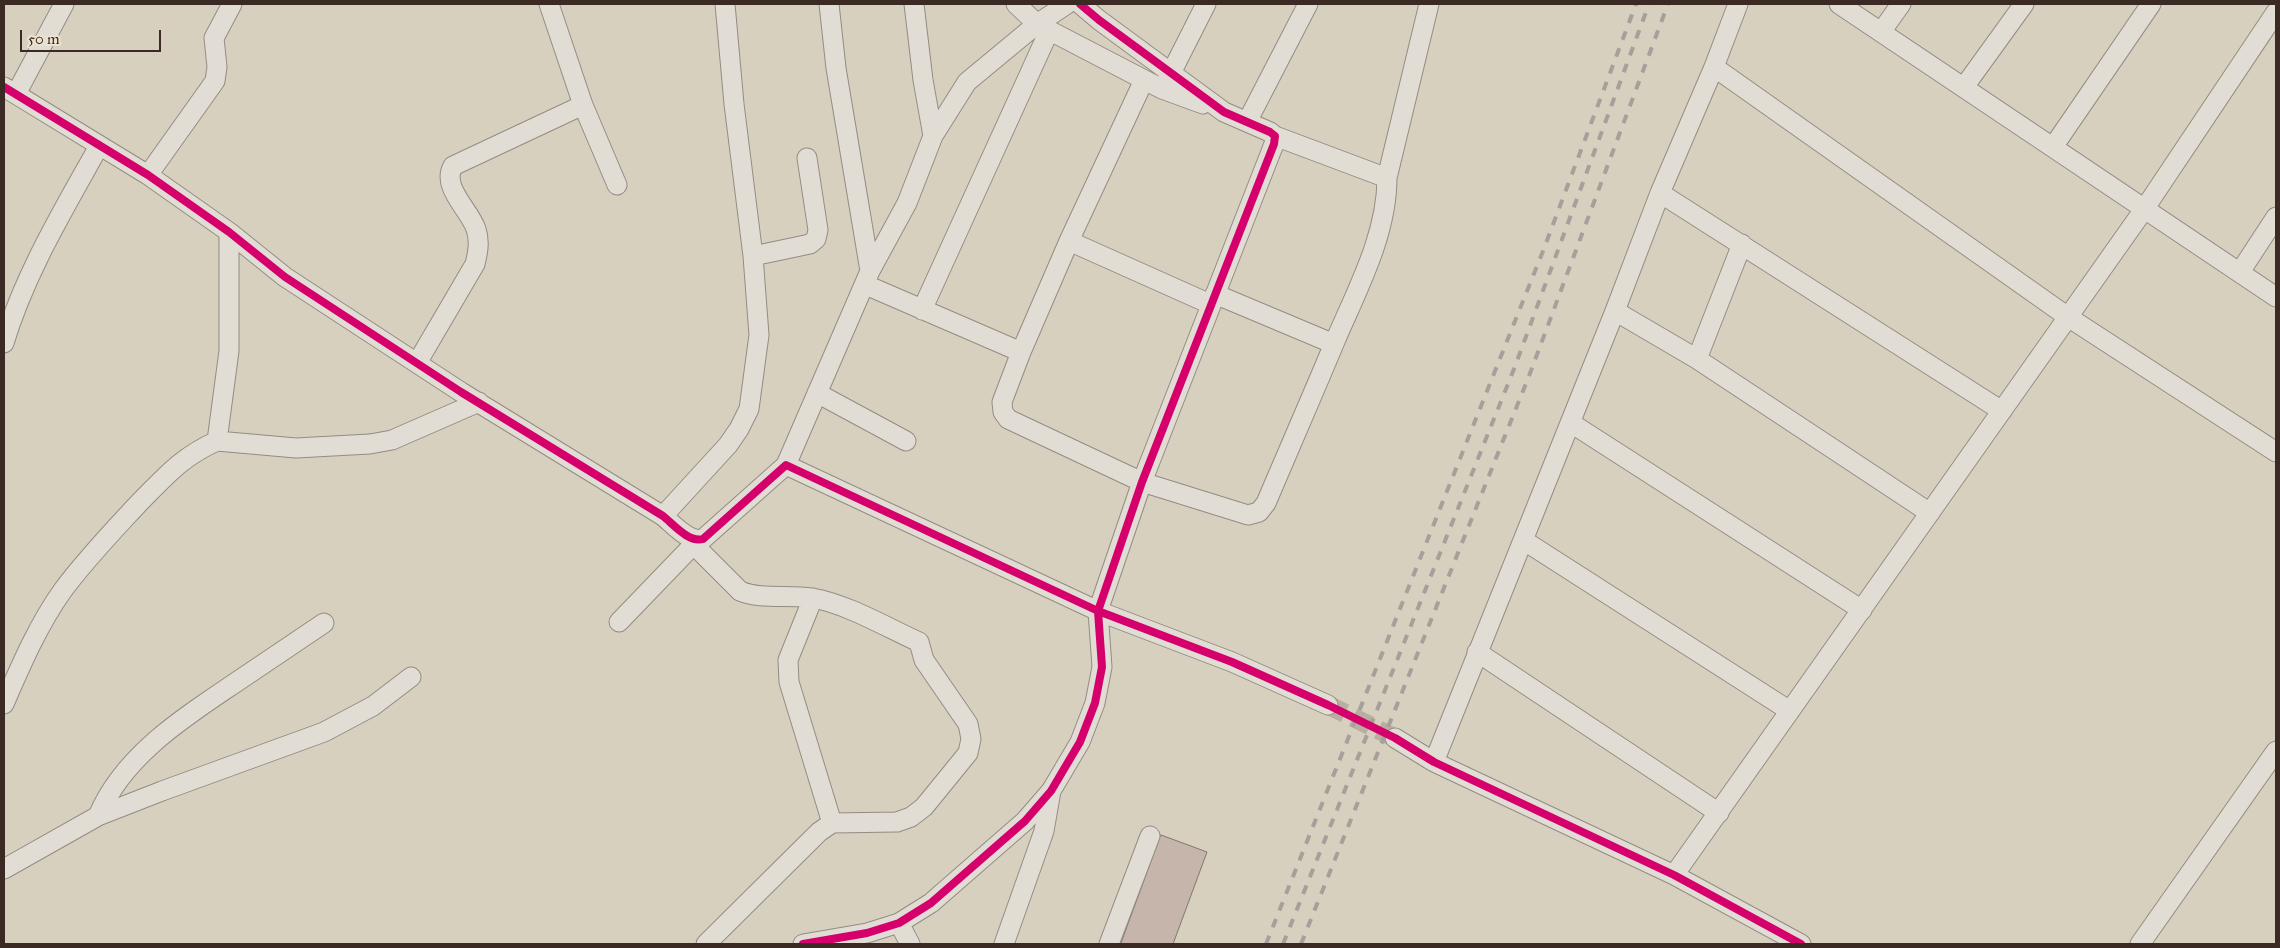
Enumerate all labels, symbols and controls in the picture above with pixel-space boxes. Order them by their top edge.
scale bar [22,20,164,52]
text: 50 m [28,30,60,48]

